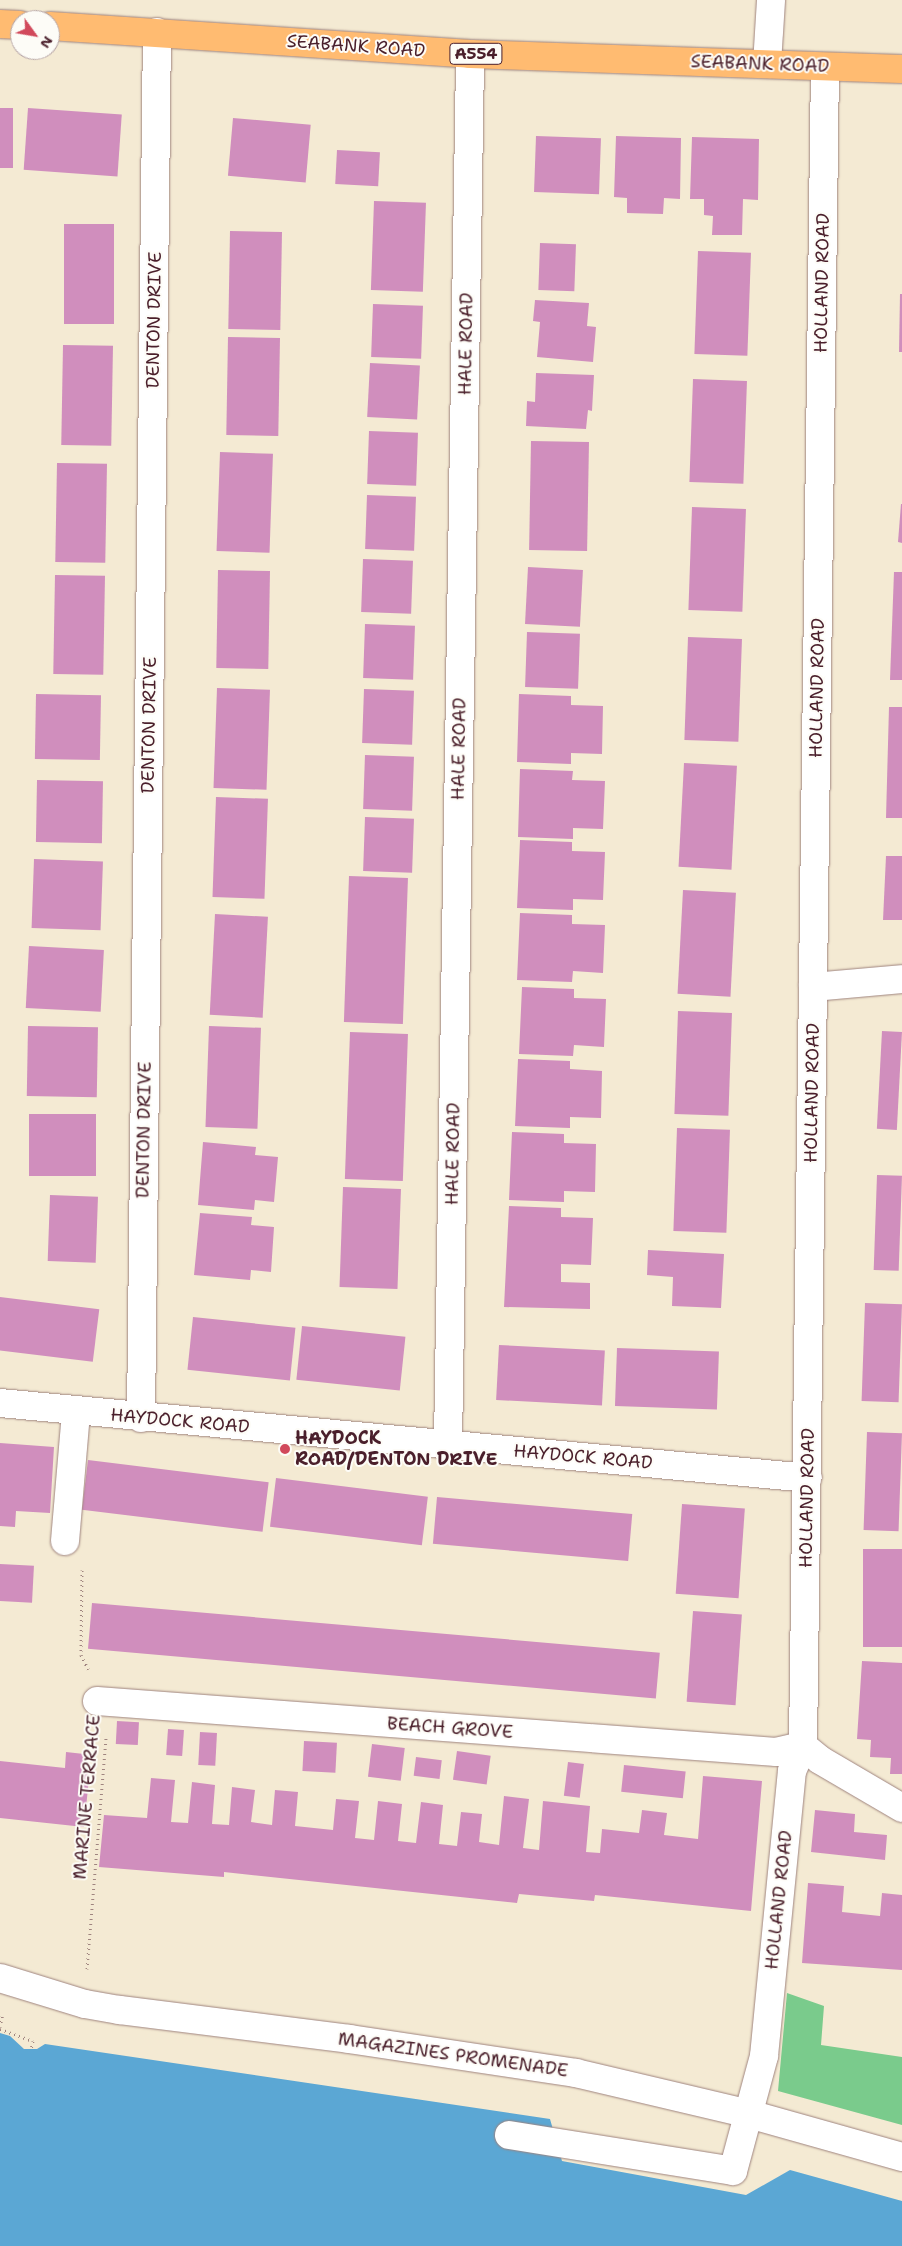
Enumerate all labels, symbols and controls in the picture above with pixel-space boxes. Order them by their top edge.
north arrow [10,10,60,60]
street label: SEABANK ROAD [286,30,426,62]
text: N [36,33,57,52]
road number: A554 [448,41,504,68]
street label: SEABANK ROAD [690,51,830,77]
street label: HOLLAND ROAD [810,213,834,353]
street label: DENTON DRIVE [142,251,166,389]
street label: HALE ROAD [454,293,478,395]
street label: HOLLAND ROAD [805,618,829,758]
street label: DENTON DRIVE [137,656,161,794]
street label: HALE ROAD [447,698,471,800]
street label: HOLLAND ROAD [800,1023,824,1163]
street label: DENTON DRIVE [132,1061,156,1199]
street label: HALE ROAD [441,1103,465,1205]
street label: HAYDOCK ROAD [110,1404,250,1438]
place label: HAYDOCK ROAD/DENTON DRIVE [295,1428,497,1470]
street label: HOLLAND ROAD [795,1428,819,1568]
street label: HAYDOCK ROAD [513,1440,653,1474]
marker: HAYDOCK ROAD/DENTON DRIVE [279,1443,291,1455]
street label: BEACH GROVE [386,1713,514,1743]
street label: MARINE TERRACE [69,1714,105,1880]
street label: HOLLAND ROAD [761,1829,797,1971]
street label: MAGAZINES PROMENADE [337,2028,569,2082]

